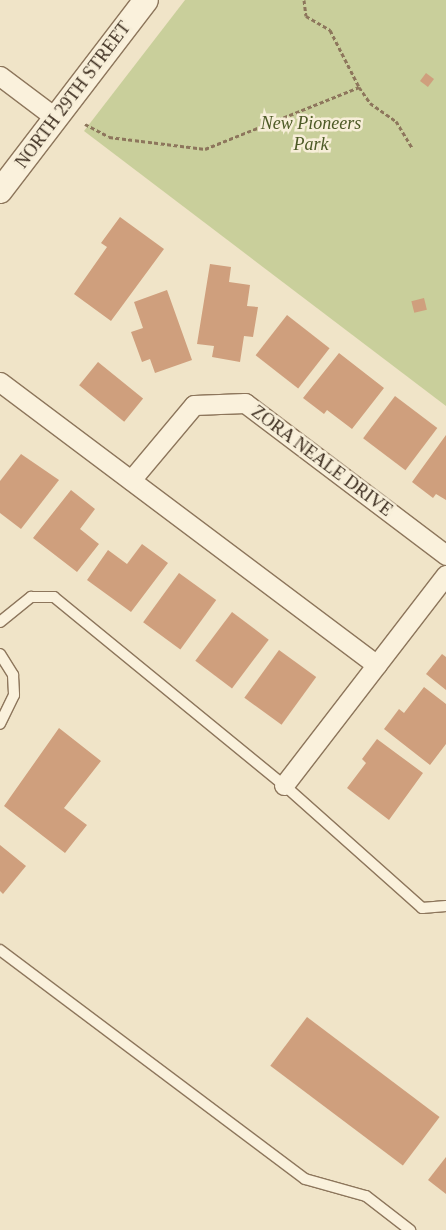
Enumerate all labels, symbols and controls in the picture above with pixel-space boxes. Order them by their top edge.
street label: NORTH 29TH STREET [11,17,135,173]
park label: New Pioneers Park [261,113,361,156]
street label: ZORA NEALE DRIVE [247,401,397,521]

